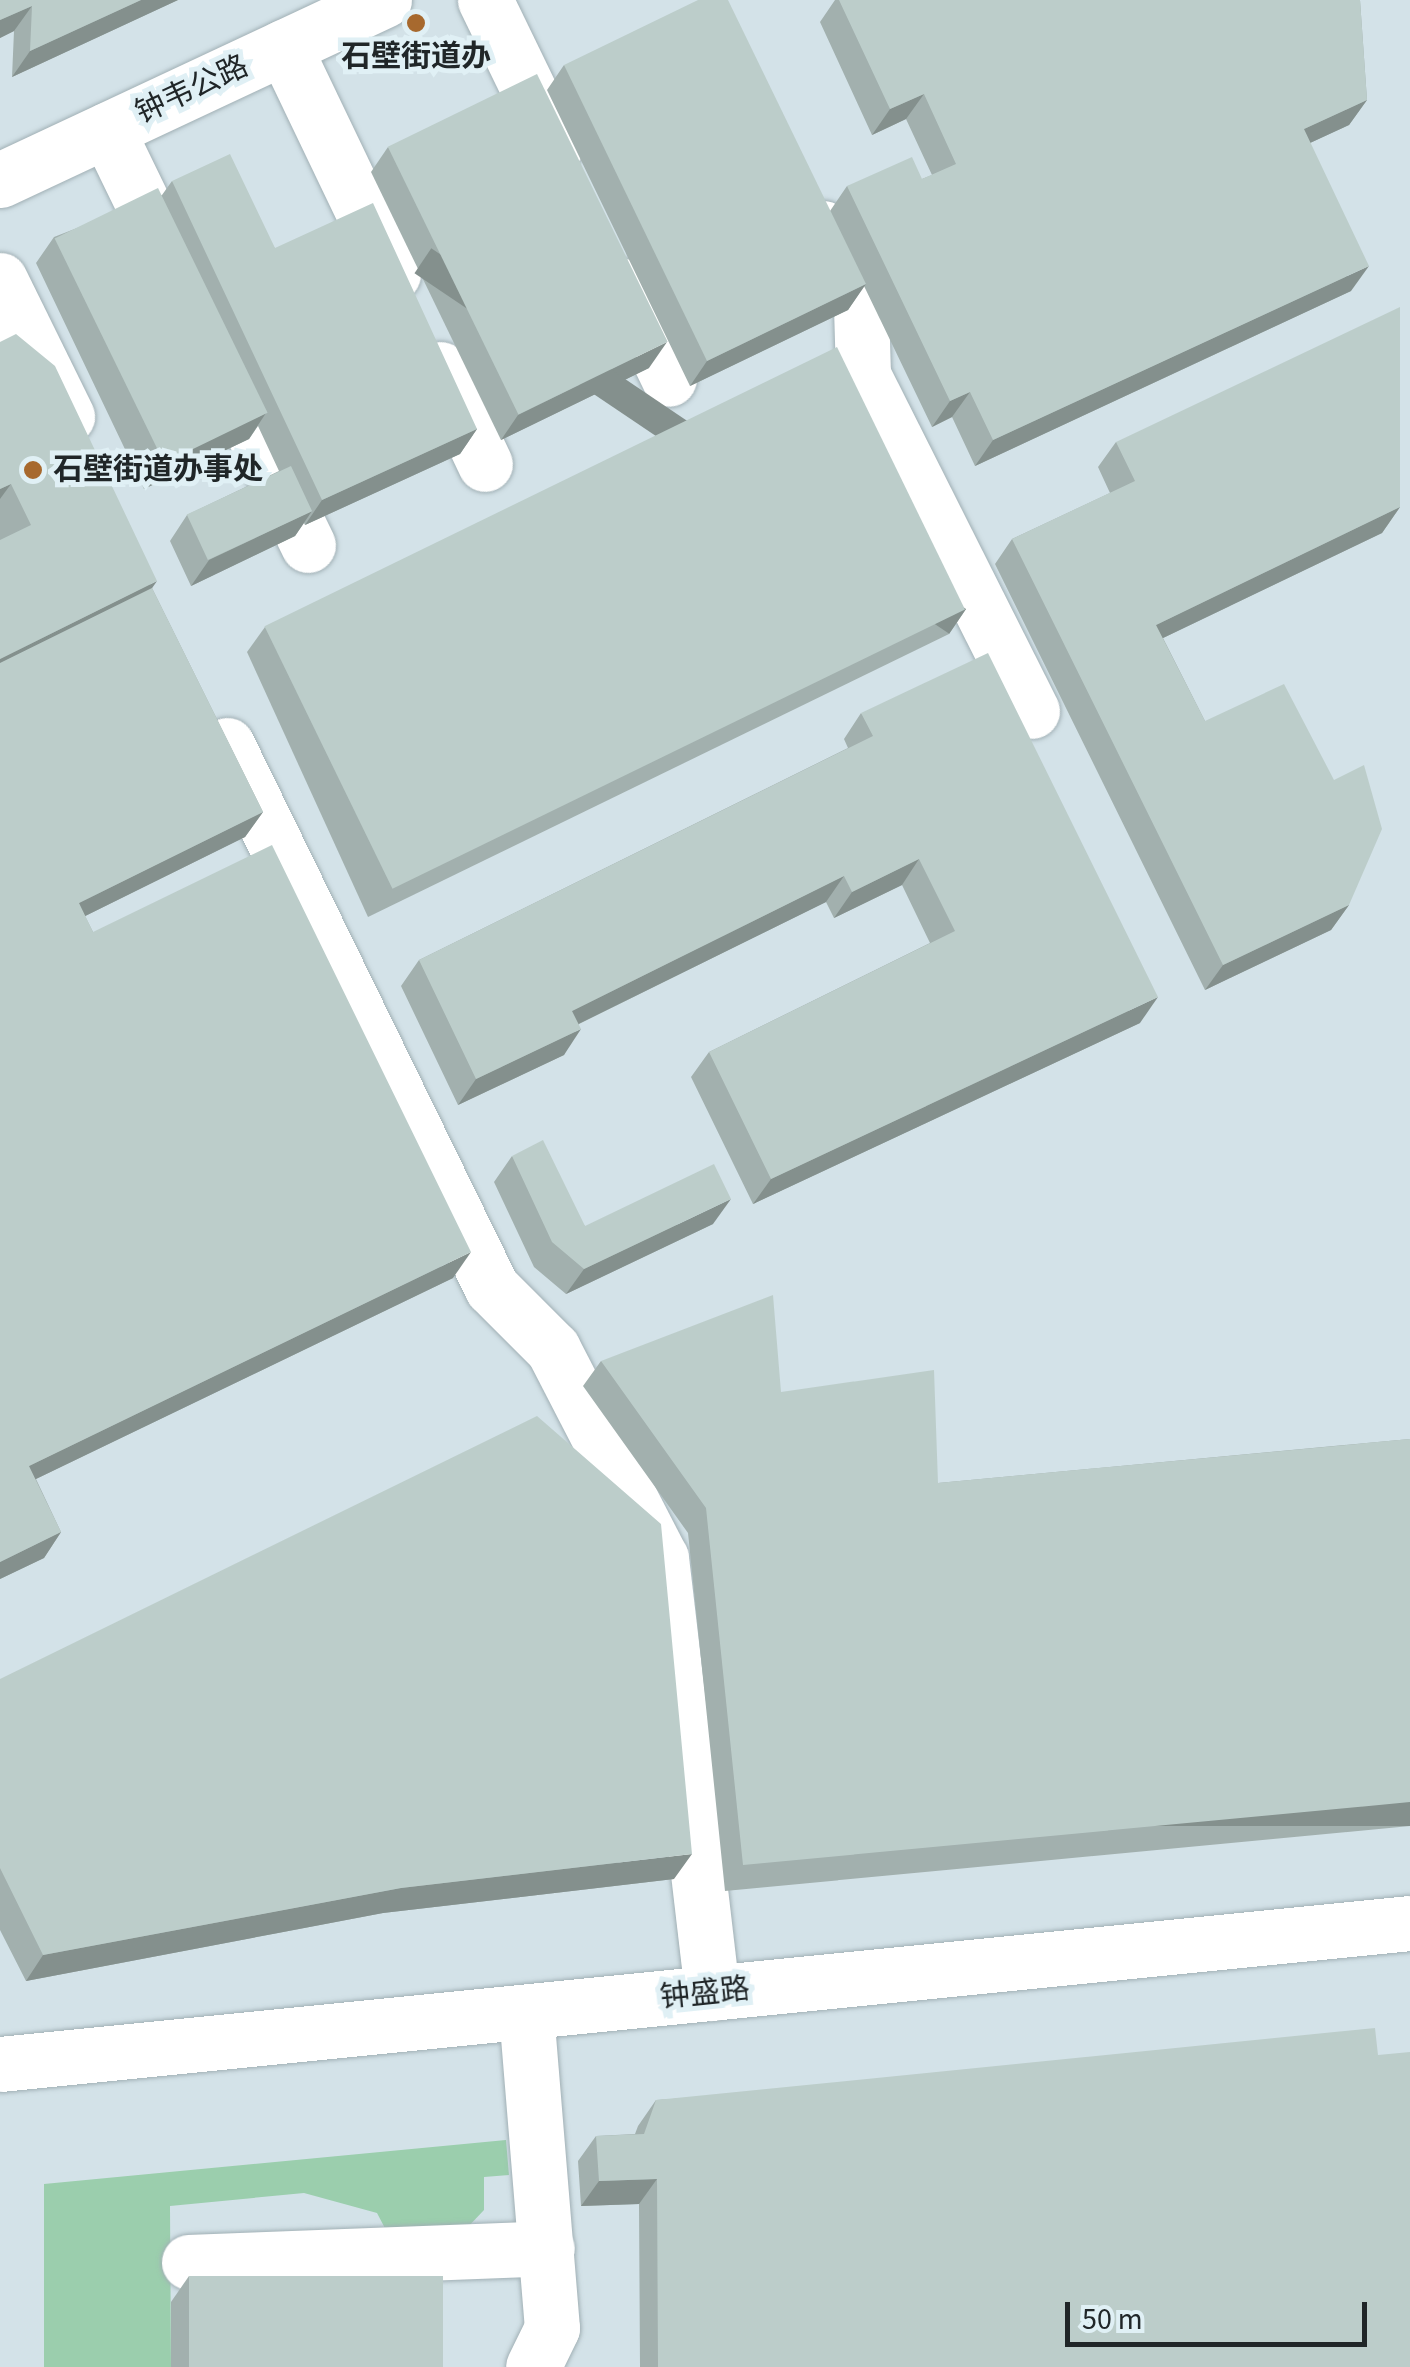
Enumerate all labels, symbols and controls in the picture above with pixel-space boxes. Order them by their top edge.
marker: 石壁街道办 [405,12,427,34]
place label: 石壁街道办 [341,39,491,75]
street label: 钟韦公路 [130,48,254,132]
place label: 石壁街道办事处 [53,452,263,488]
marker: 石壁街道办事处 [22,459,44,481]
street label: 钟盛路 [658,1971,752,2017]
scale bar [1070,2282,1372,2344]
text: 50 m [1082,2298,1143,2341]

